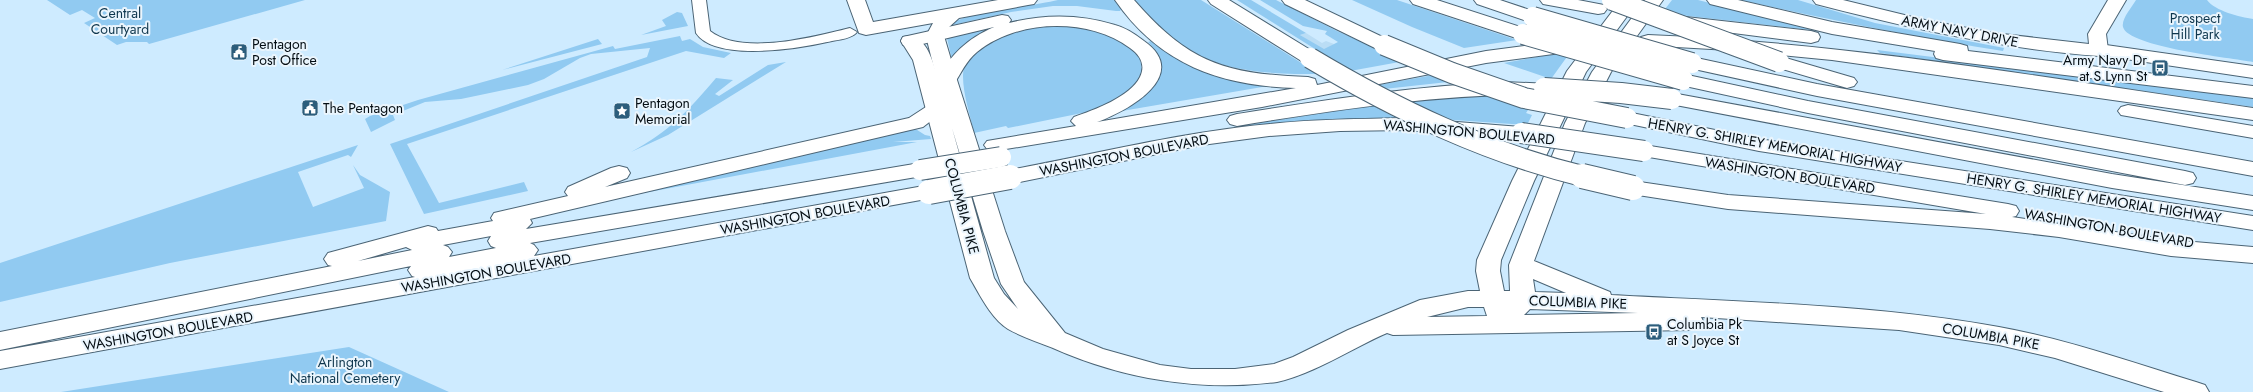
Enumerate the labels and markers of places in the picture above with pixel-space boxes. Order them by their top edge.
place label: Pentagon Post Office [252,34,317,70]
public building icon: Pentagon Post Office [229,42,249,62]
place label: Army Navy Dr at S Lynn St [2063,50,2148,86]
bus stop icon: Army Navy Dr at S Lynn St [2150,58,2170,78]
place label: Pentagon Memorial [635,93,691,129]
public building icon: The Pentagon [300,98,320,118]
place label: The Pentagon [323,98,403,118]
place icon: Pentagon Memorial [612,101,632,121]
place label: Columbia Pk at S Joyce St [1667,314,1743,350]
bus stop icon: Columbia Pk at S Joyce St [1644,322,1664,342]

